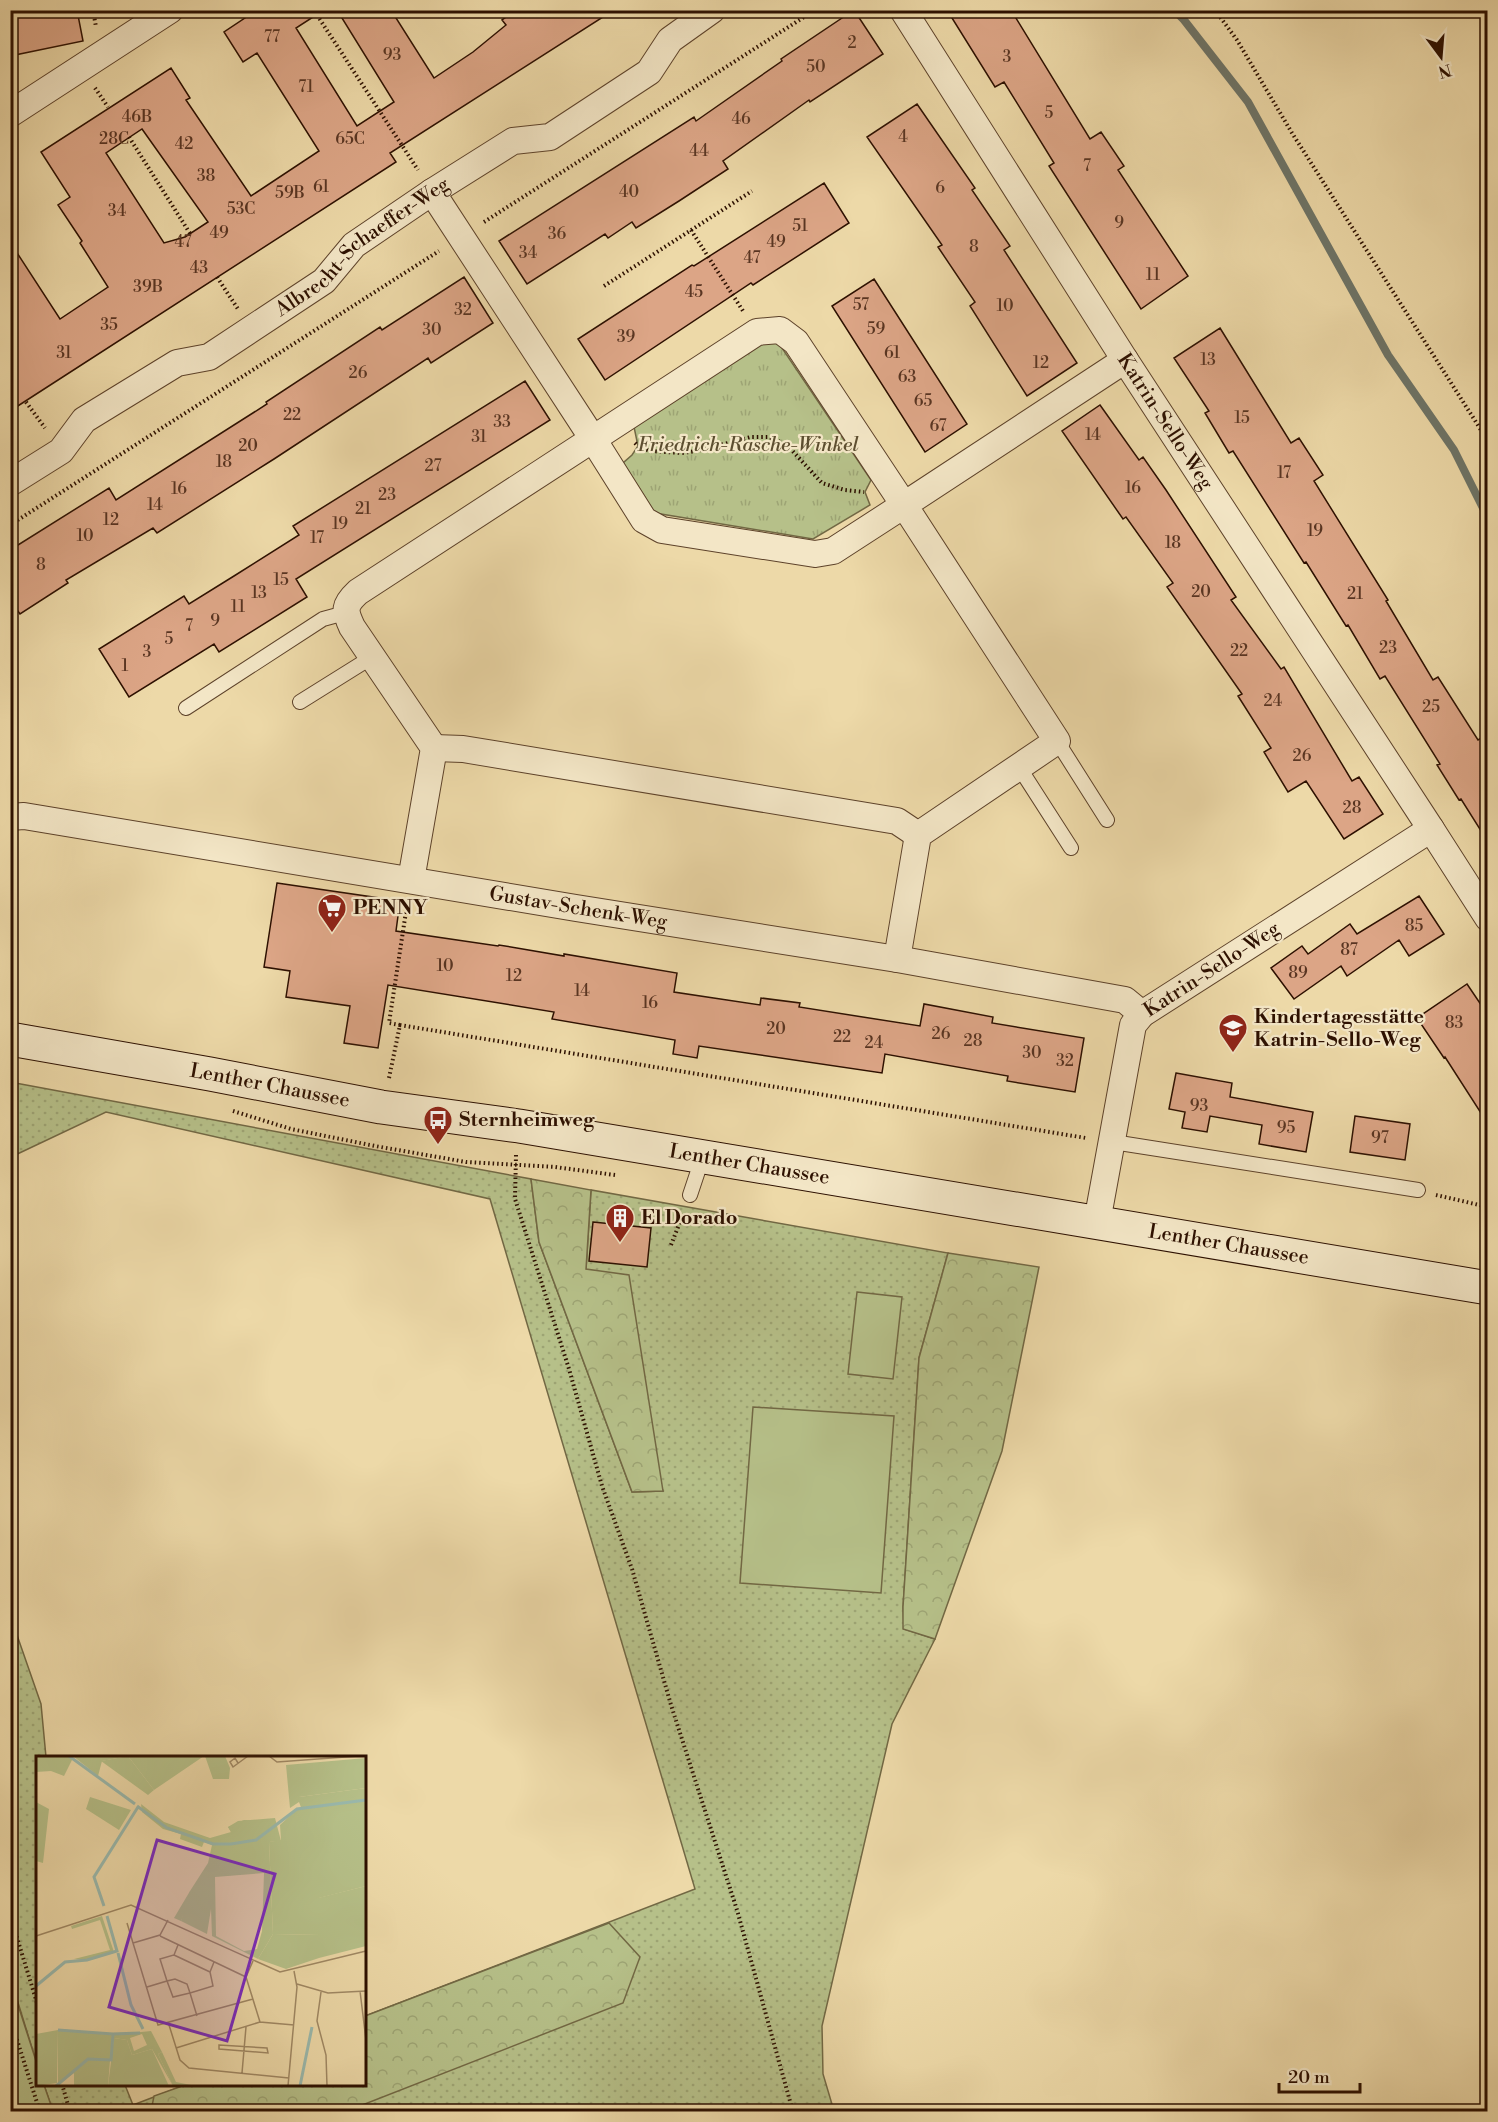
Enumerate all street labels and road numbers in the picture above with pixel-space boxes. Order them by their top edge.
street label: Albrecht-Schaeffer-Weg [270,171,455,323]
street label: Katrin-Sello-Weg [1112,349,1219,495]
street label: Gustav-Schenk-Weg [487,881,670,935]
street label: Katrin-Sello-Weg [1139,916,1285,1023]
street label: Lenther Chaussee [188,1058,352,1113]
street label: Lenther Chaussee [667,1139,831,1190]
street label: Lenther Chaussee [1147,1219,1311,1270]

